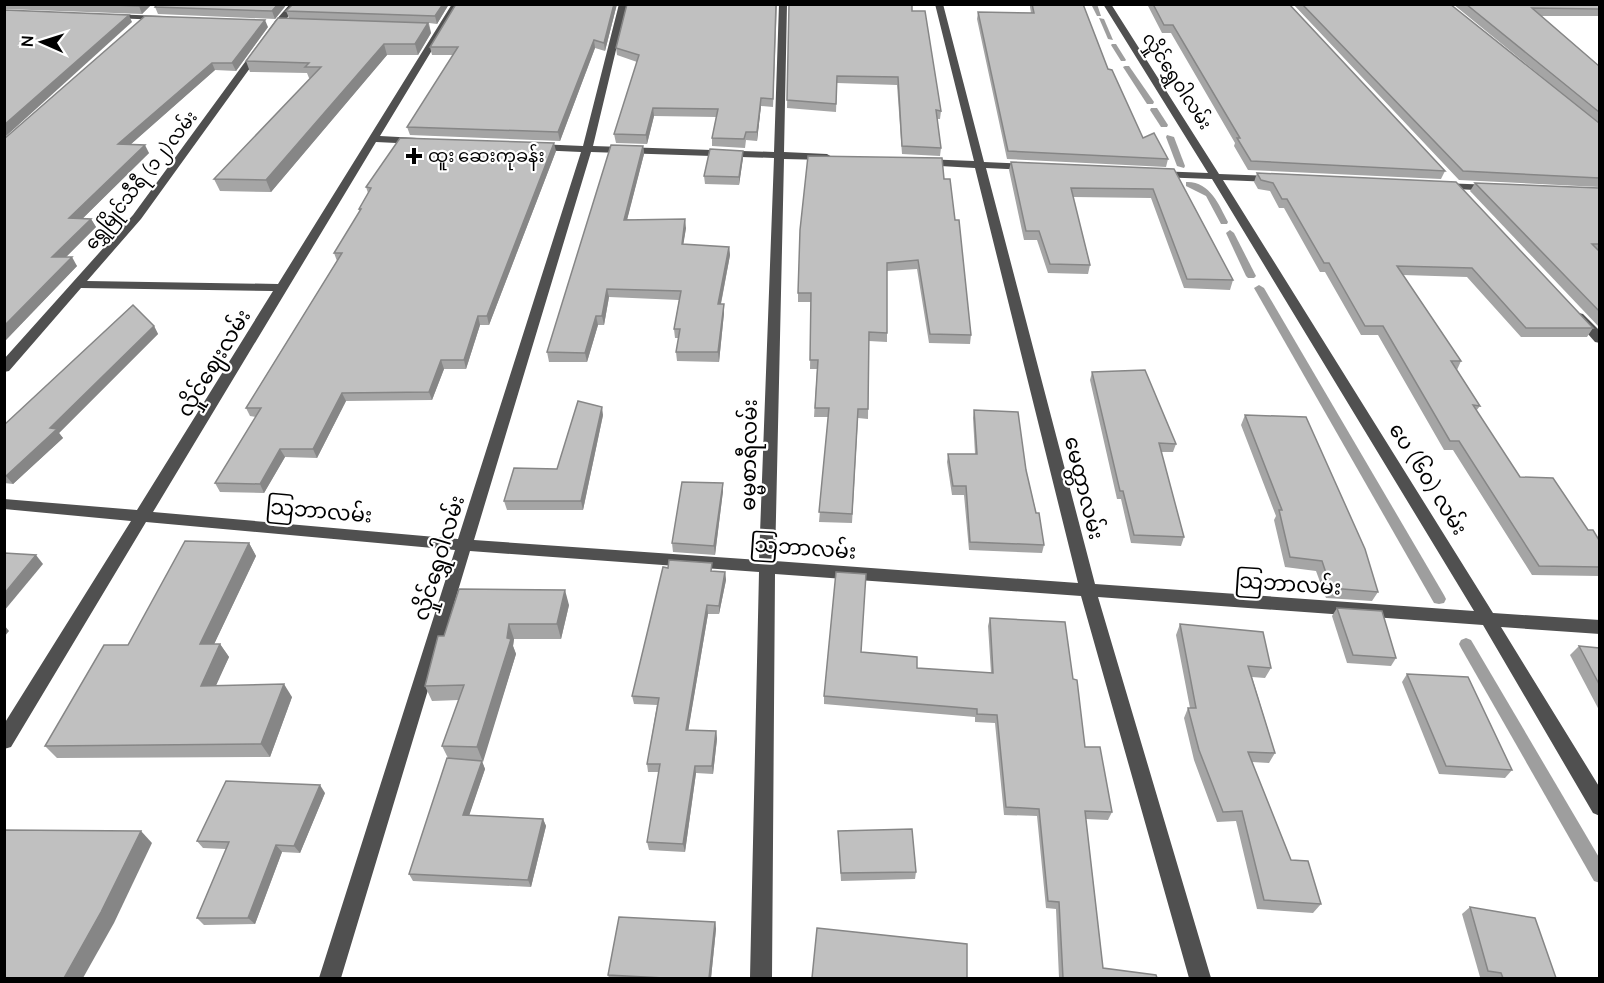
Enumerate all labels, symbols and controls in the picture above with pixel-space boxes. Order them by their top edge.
north arrow [12,12,72,72]
street label: လှိုင်ရွှေဝါလမ်း [1134,27,1219,136]
text: N [16,35,38,48]
street label: ရွှေမြိုင်သီရီ (၁၂)လမ်း [78,104,205,256]
place label: ထူး ဆေးကုခန်း [428,143,545,171]
marker: ထူး ဆေးကုခန်း [405,147,423,165]
street label: လှိုင်ဈေးလမ်း [169,303,260,424]
street label: ဓမ္မစာရီလမ်း [732,399,767,511]
street label: ပေ (၆၀) လမ်း [1383,417,1475,540]
street label: မေတ္တာလမ်း [1055,433,1112,543]
street label: သြဘာလမ်း [264,490,374,533]
street label: လှိုင်ရွှေဝါလမ်း [405,491,474,625]
street label: သြဘာလမ်း [749,528,857,569]
street label: သြဘာလမ်း [1234,564,1342,605]

